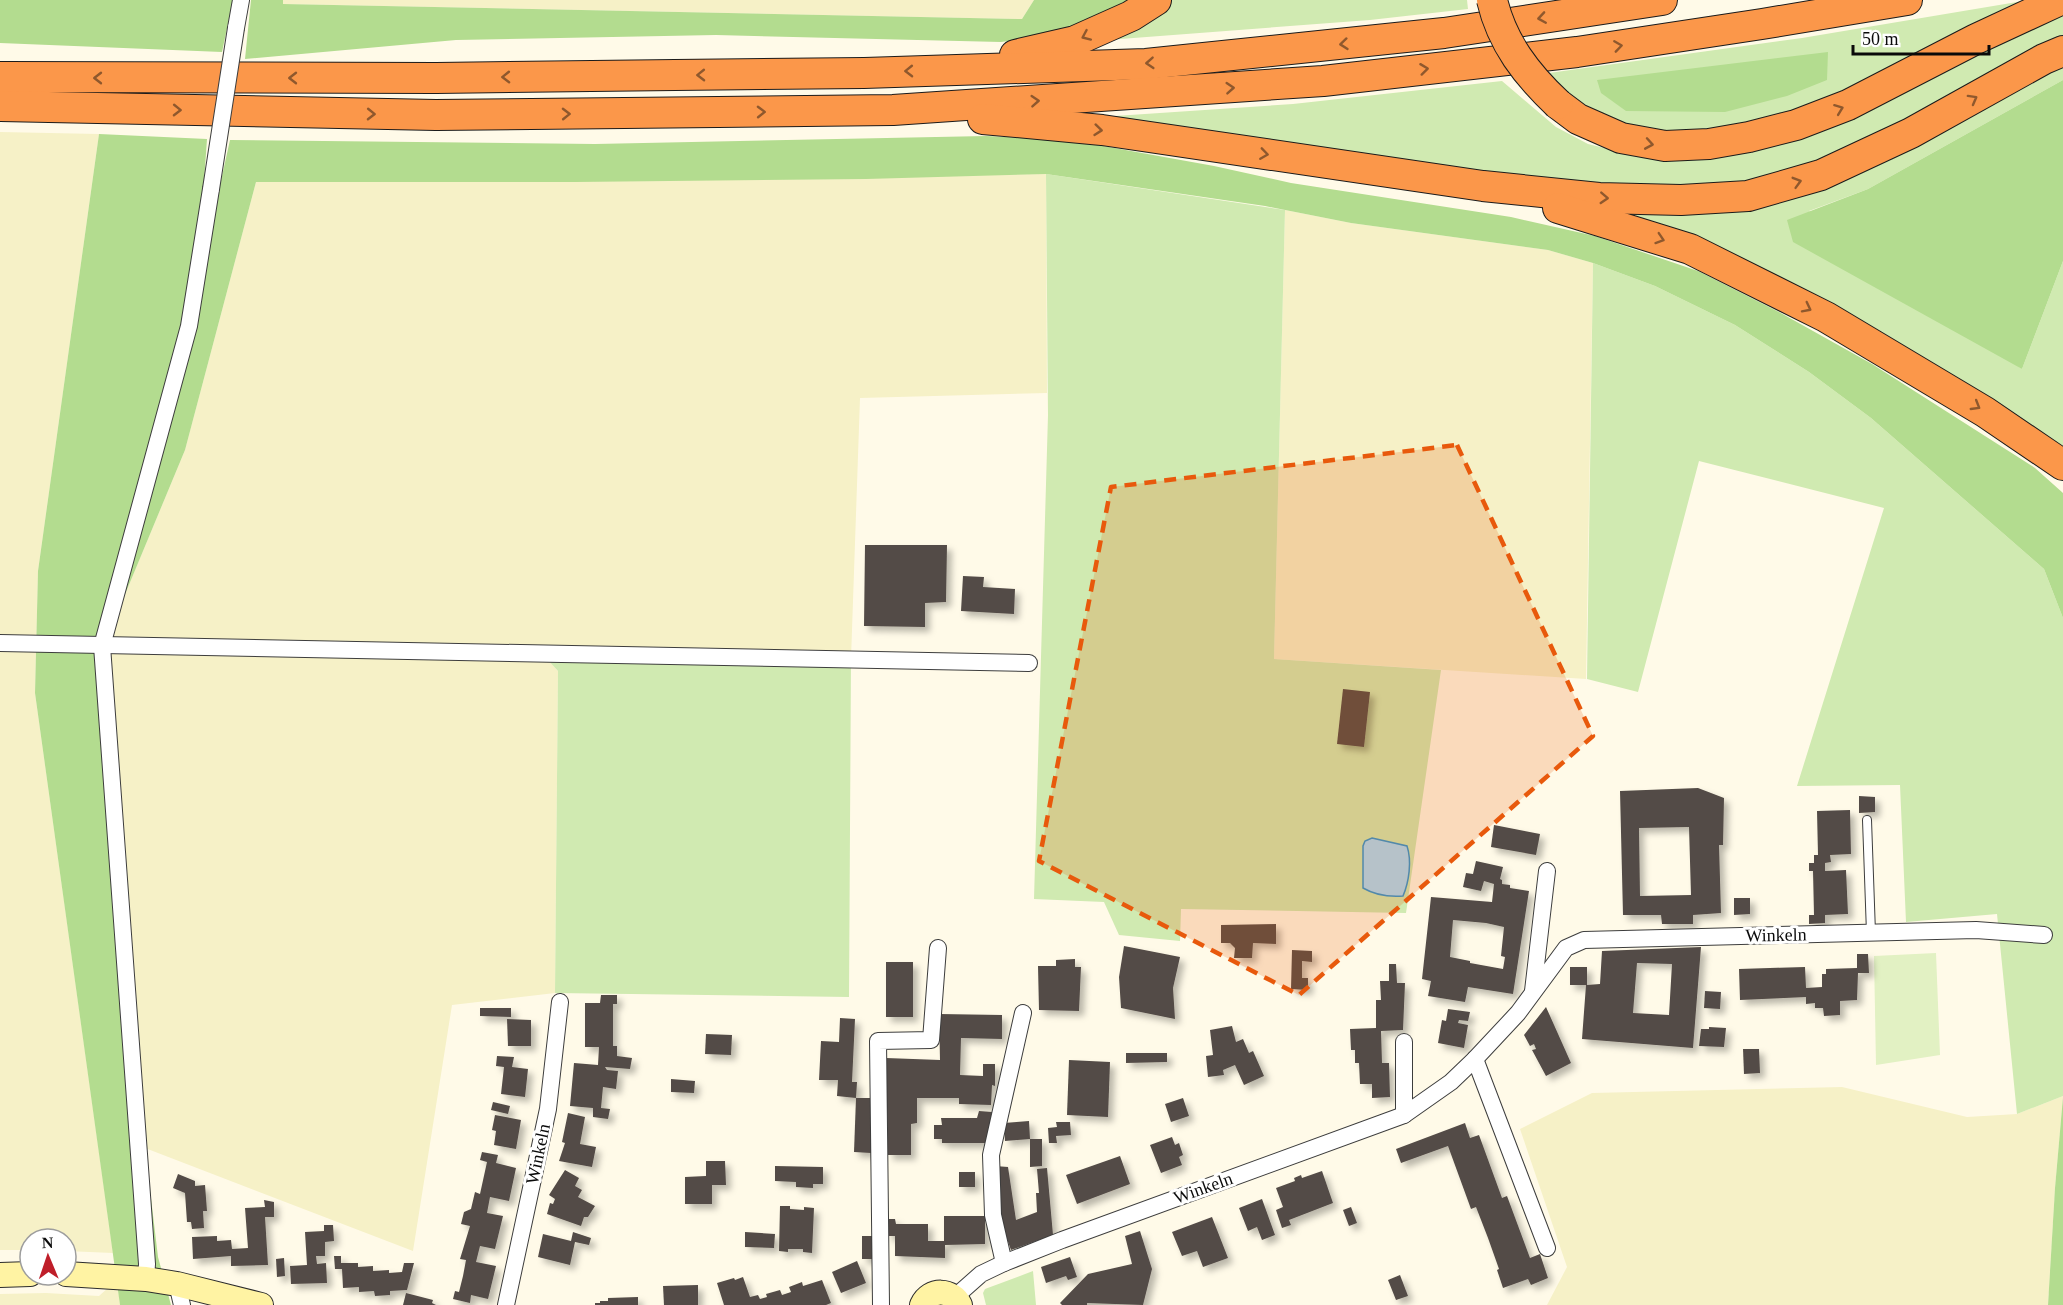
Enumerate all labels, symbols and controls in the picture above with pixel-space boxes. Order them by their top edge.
one-way arrow [1537,12,1546,24]
scale bar [1853,18,1990,56]
one-way arrow [1081,28,1092,40]
text: 50 m [1862,29,1899,49]
one-way arrow [1340,37,1349,50]
one-way arrow [1613,40,1622,52]
one-way arrow [1146,56,1155,69]
one-way arrow [1419,64,1429,76]
one-way arrow [904,65,913,78]
one-way arrow [696,69,705,81]
one-way arrow [502,71,511,83]
one-way arrow [94,72,103,84]
one-way arrow [289,72,298,84]
one-way arrow [1225,82,1234,95]
one-way arrow [1967,94,1977,106]
one-way arrow [1031,95,1040,108]
one-way arrow [172,104,181,116]
one-way arrow [1832,104,1843,116]
one-way arrow [757,106,766,118]
one-way arrow [367,108,376,120]
one-way arrow [562,108,571,120]
one-way arrow [1093,123,1102,136]
one-way arrow [1644,137,1654,149]
one-way arrow [1260,148,1269,160]
one-way arrow [1791,177,1802,189]
one-way arrow [1600,191,1609,204]
one-way arrow [1654,232,1665,244]
one-way arrow [1801,300,1812,312]
one-way arrow [1969,399,1980,410]
street label: Winkeln [1745,924,1807,946]
street label: Winkeln [522,1122,554,1186]
street label: Winkeln [1171,1168,1235,1208]
north arrow [18,1227,78,1287]
text: N [41,1234,54,1251]

